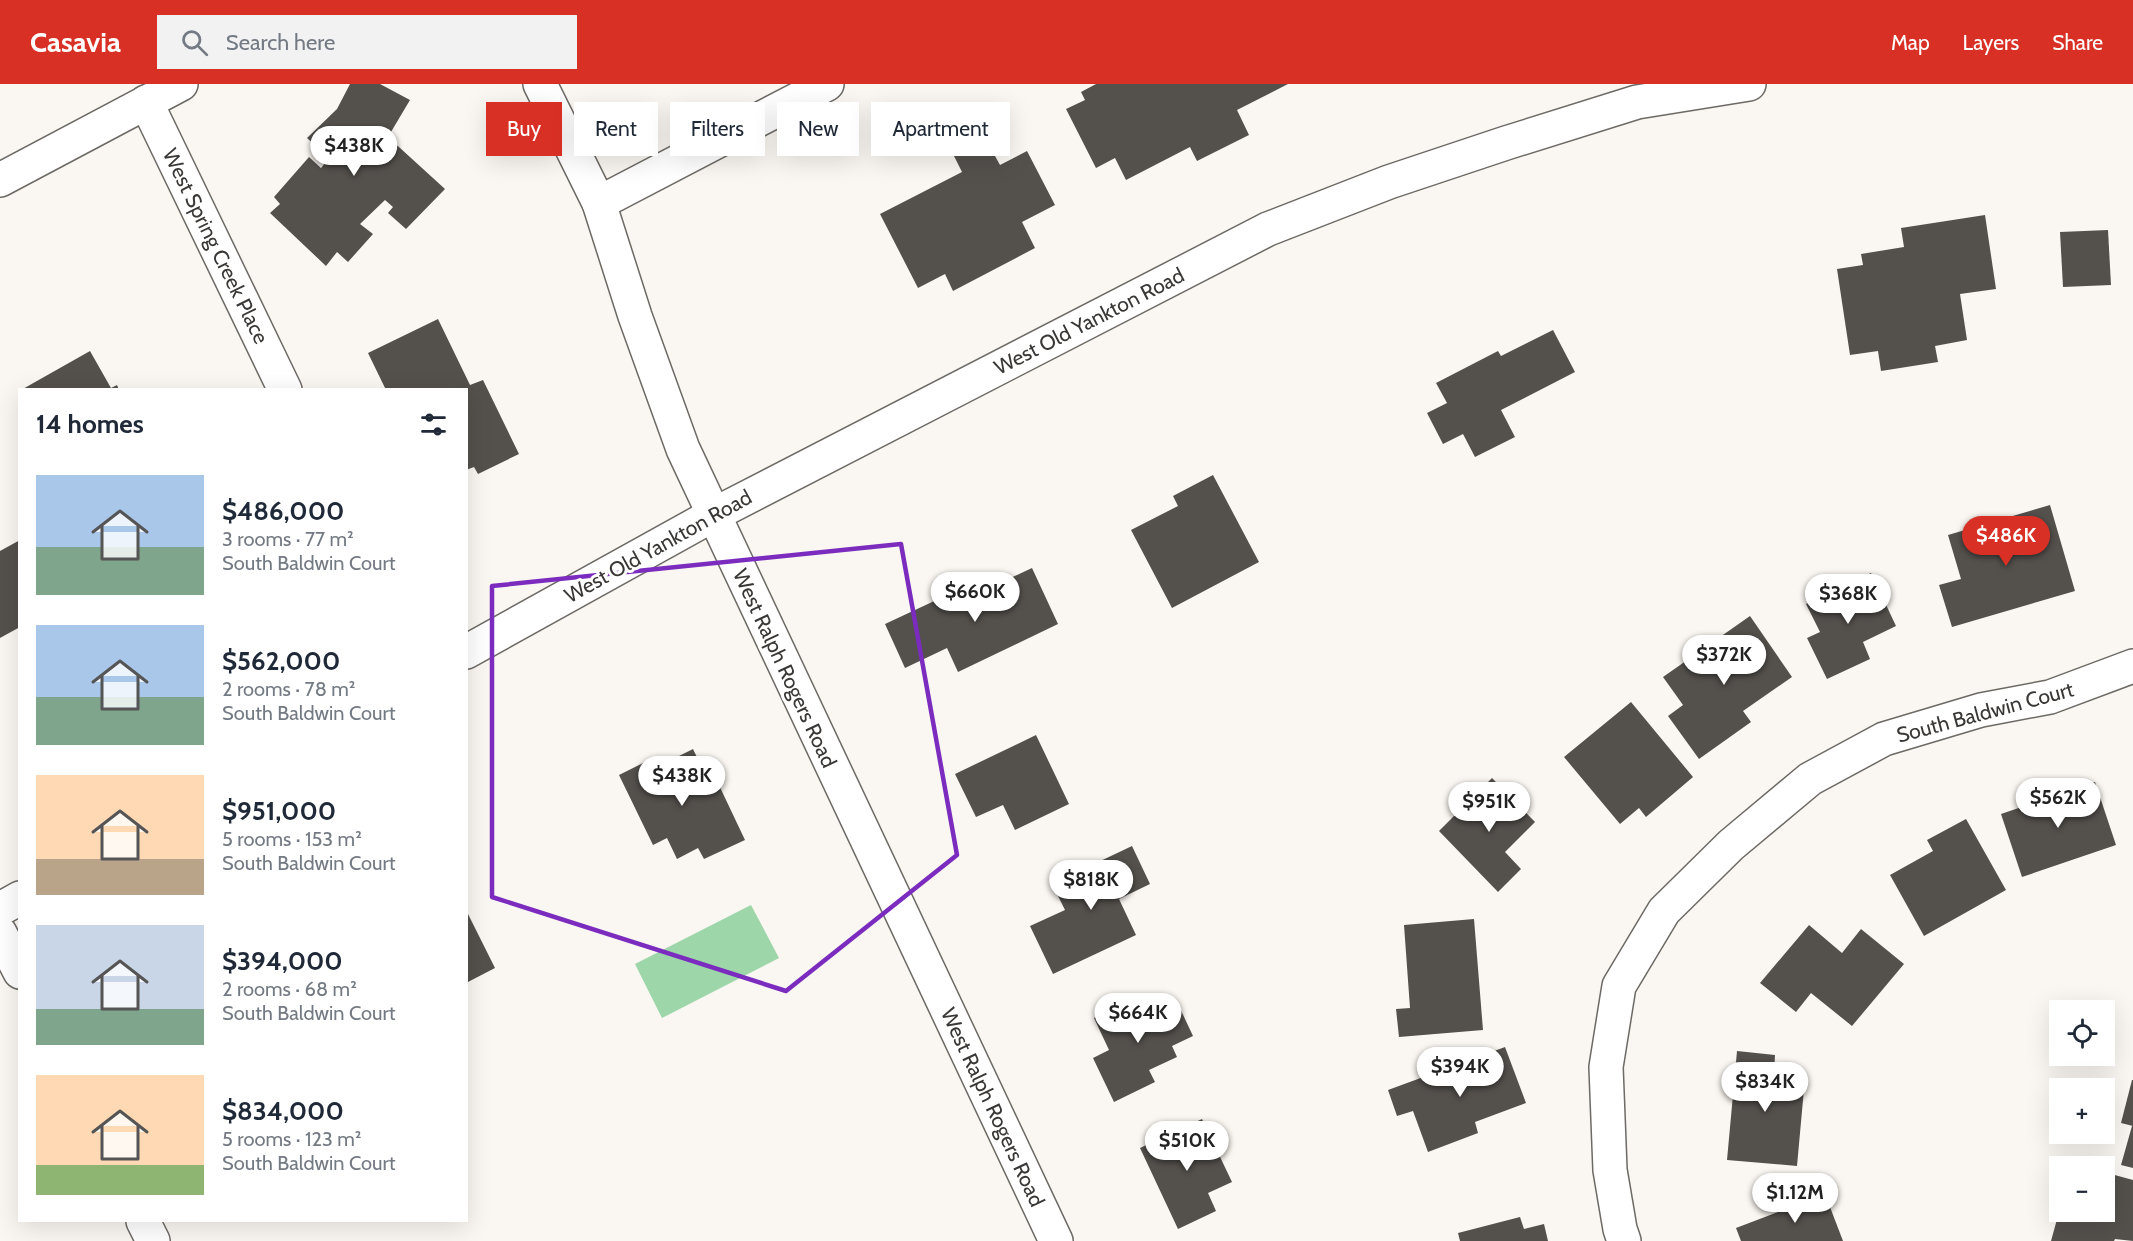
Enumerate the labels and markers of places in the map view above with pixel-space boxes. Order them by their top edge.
pin: $438K [312,126,396,177]
pin: $486K [1964,516,2048,567]
pin: $660K [933,572,1017,623]
pin: $368K [1806,574,1890,625]
pin: $372K [1682,635,1766,686]
pin: $438K [640,756,724,807]
pin: $562K [2016,778,2100,829]
pin: $951K [1447,782,1531,833]
pin: $818K [1049,860,1133,911]
pin: $664K [1096,993,1180,1044]
pin: $394K [1418,1047,1502,1098]
pin: $834K [1723,1062,1807,1113]
pin: $510K [1145,1121,1229,1172]
pin: $1.12M [1746,1173,1844,1224]

